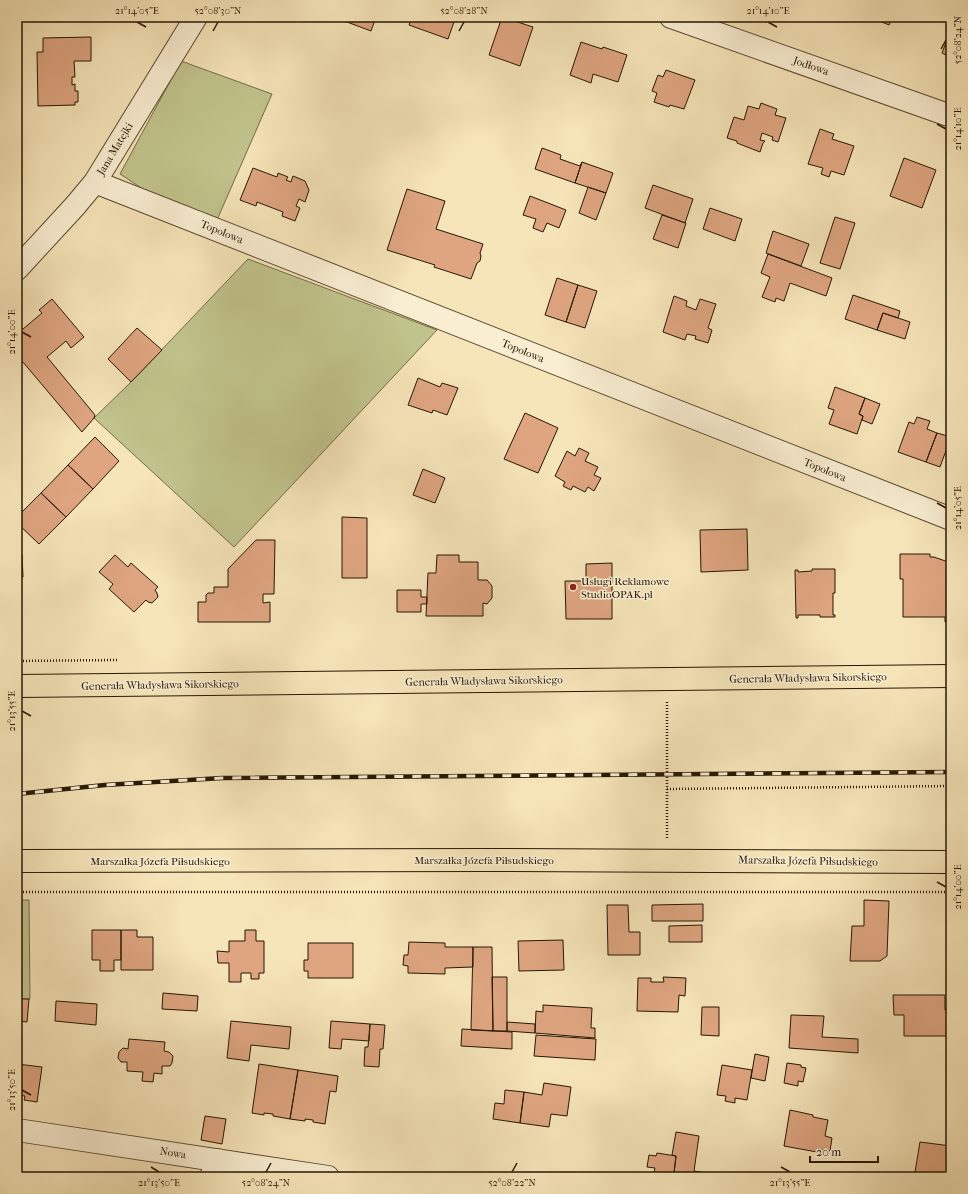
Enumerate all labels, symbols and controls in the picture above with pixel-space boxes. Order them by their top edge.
text: 21°14'05"E [115,5,159,17]
text: 52°08'30"N [195,5,242,17]
text: 52°08'28"N [440,5,488,17]
text: 21°14'10"E [747,5,790,17]
text: 52°08'24"N [952,15,964,64]
street label: Jodłowa [790,54,831,78]
text: 21°14'10"E [952,108,964,151]
street label: Jana Matejki [94,120,136,179]
street label: Topolowa [199,218,246,247]
text: 21°14'00"E [6,310,18,355]
street label: Topolowa [500,337,547,366]
street label: Topolowa [802,456,849,485]
text: 21°14'05"E [952,486,964,530]
place label: Usługi Reklamowe StudioOPAK.pl [581,575,670,601]
marker: Usługi Reklamowe StudioOPAK.pl [568,582,578,592]
street label: Generała Władysława Sikorskiego [729,670,887,686]
street label: Generała Władysława Sikorskiego [405,673,563,689]
street label: Generała Władysława Sikorskiego [81,677,239,693]
text: 21°13'55"E [6,691,18,731]
street label: Marszałka Józefa Piłsudskiego [738,853,878,869]
street label: Marszałka Józefa Piłsudskiego [414,854,554,867]
street label: Marszałka Józefa Piłsudskiego [90,855,230,868]
text: 21°14'00"E [952,865,964,910]
text: 21°13'50"E [6,1069,18,1111]
scale bar [810,1138,878,1164]
street label: Nowa [159,1144,188,1162]
text: 20 m [816,1145,841,1159]
text: 21°13'50"E [138,1177,180,1189]
text: 52°08'24"N [242,1177,291,1189]
text: 52°08'22"N [488,1177,536,1189]
text: 21°13'55"E [770,1177,810,1189]

